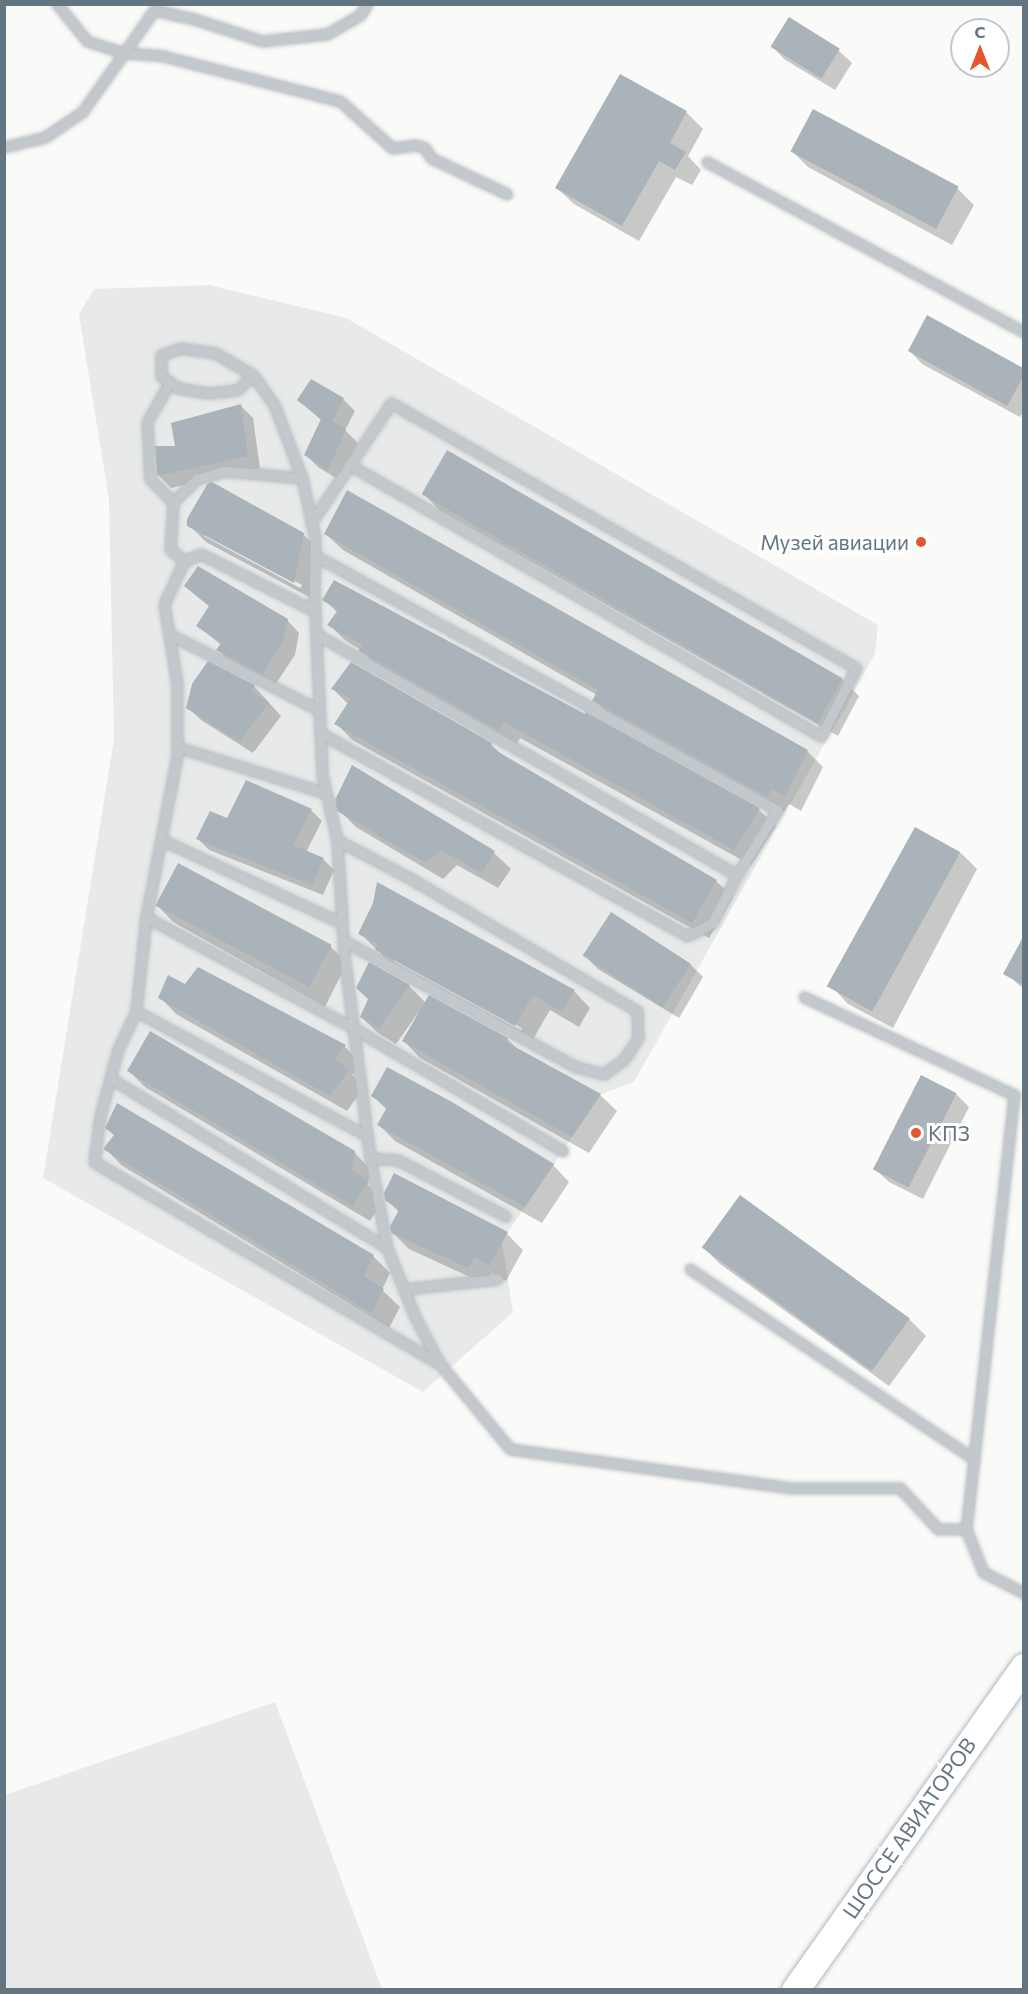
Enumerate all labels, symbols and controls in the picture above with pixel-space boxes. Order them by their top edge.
north arrow [950,18,1010,78]
text: С [975,22,985,41]
place label: Музей авиации [760,529,909,555]
marker: Музей авиации [914,535,928,549]
place label: КПЗ [928,1120,970,1146]
marker: КПЗ [909,1126,923,1140]
street label: ШОССЕ АВИАТОРОВ [837,1733,981,1923]

